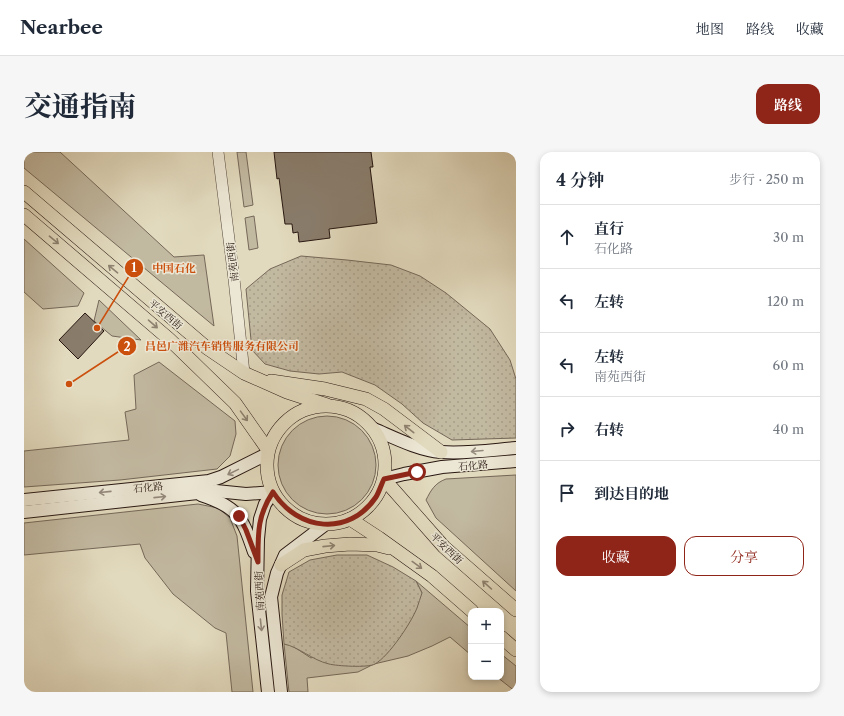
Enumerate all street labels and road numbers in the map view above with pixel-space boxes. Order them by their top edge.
street label: 南苑西街 [224,241,241,283]
street label: 平安西街 [146,297,185,332]
street label: 石化路 [458,458,489,473]
street label: 石化路 [132,479,164,496]
street label: 平安西街 [428,530,466,567]
street label: 南苑西街 [252,571,267,611]

